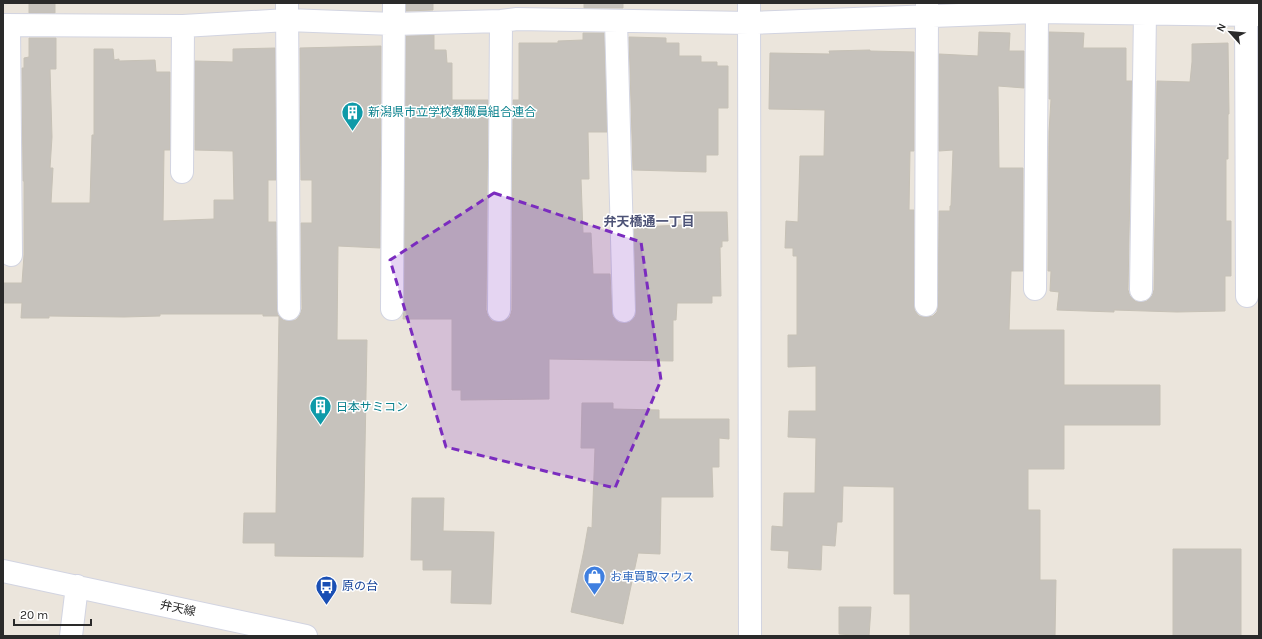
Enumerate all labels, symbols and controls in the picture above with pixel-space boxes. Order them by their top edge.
north arrow [1210,12,1250,52]
text: N [1214,21,1229,34]
building icon: 新潟県市立学校教職員組合連合 [339,99,365,132]
place label: 新潟県市立学校教職員組合連合 [368,105,536,119]
district label: 弁天橋通一丁目 [603,214,695,229]
building icon: 日本サミコン [308,394,334,427]
place label: 日本サミコン [336,400,408,414]
shop icon: お車買取マウス [582,564,608,597]
place label: お車買取マウス [610,570,694,584]
bus stop icon: 原の台 [314,573,340,606]
place label: 原の台 [342,579,378,593]
street label: 弁天線 [159,597,197,619]
scale bar [14,601,91,627]
text: 20 m [20,608,48,622]

